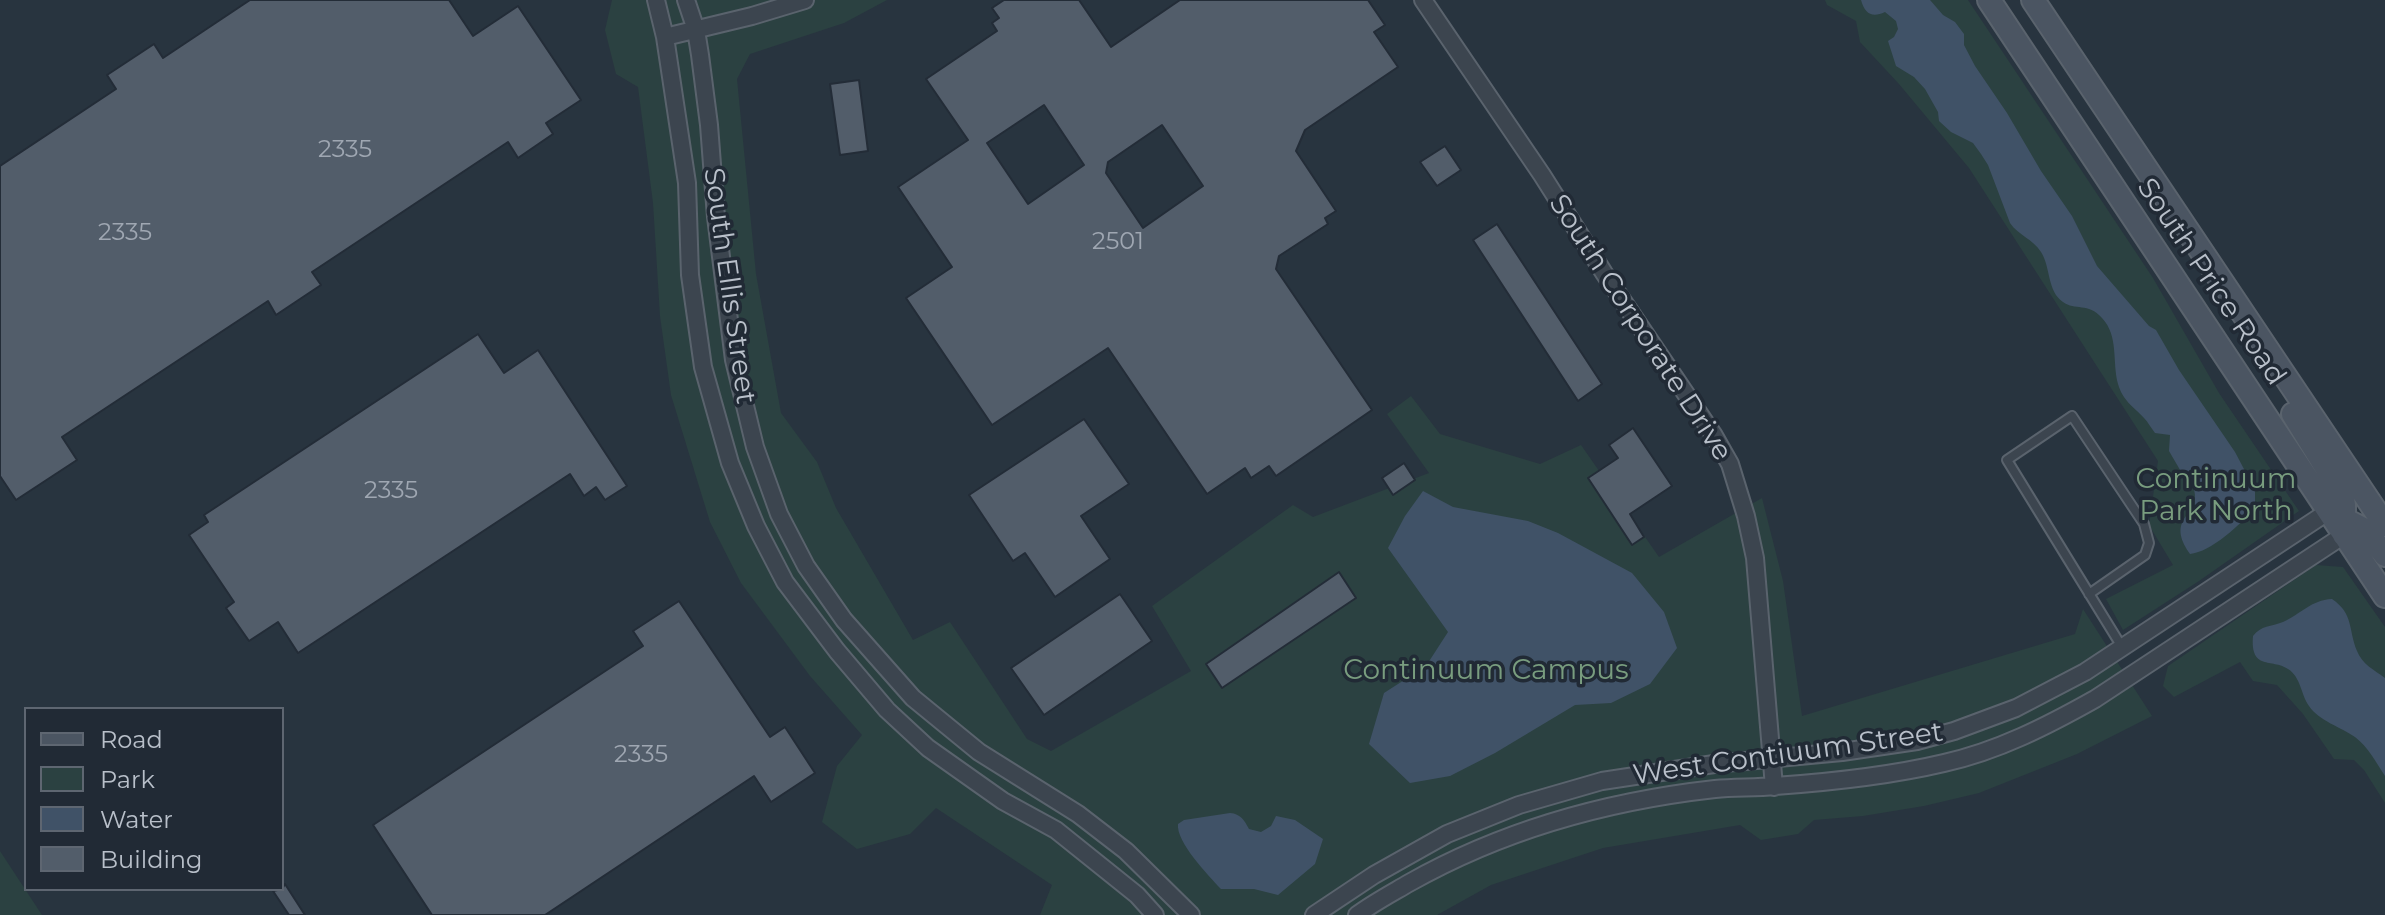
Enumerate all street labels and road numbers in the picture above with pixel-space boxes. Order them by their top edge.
street label: South Ellis Street [696,166,762,406]
street label: South Price Road [2129,172,2293,392]
street label: South Corporate Drive [1541,189,1739,467]
street label: West Contiuum Street [1631,716,1945,792]

